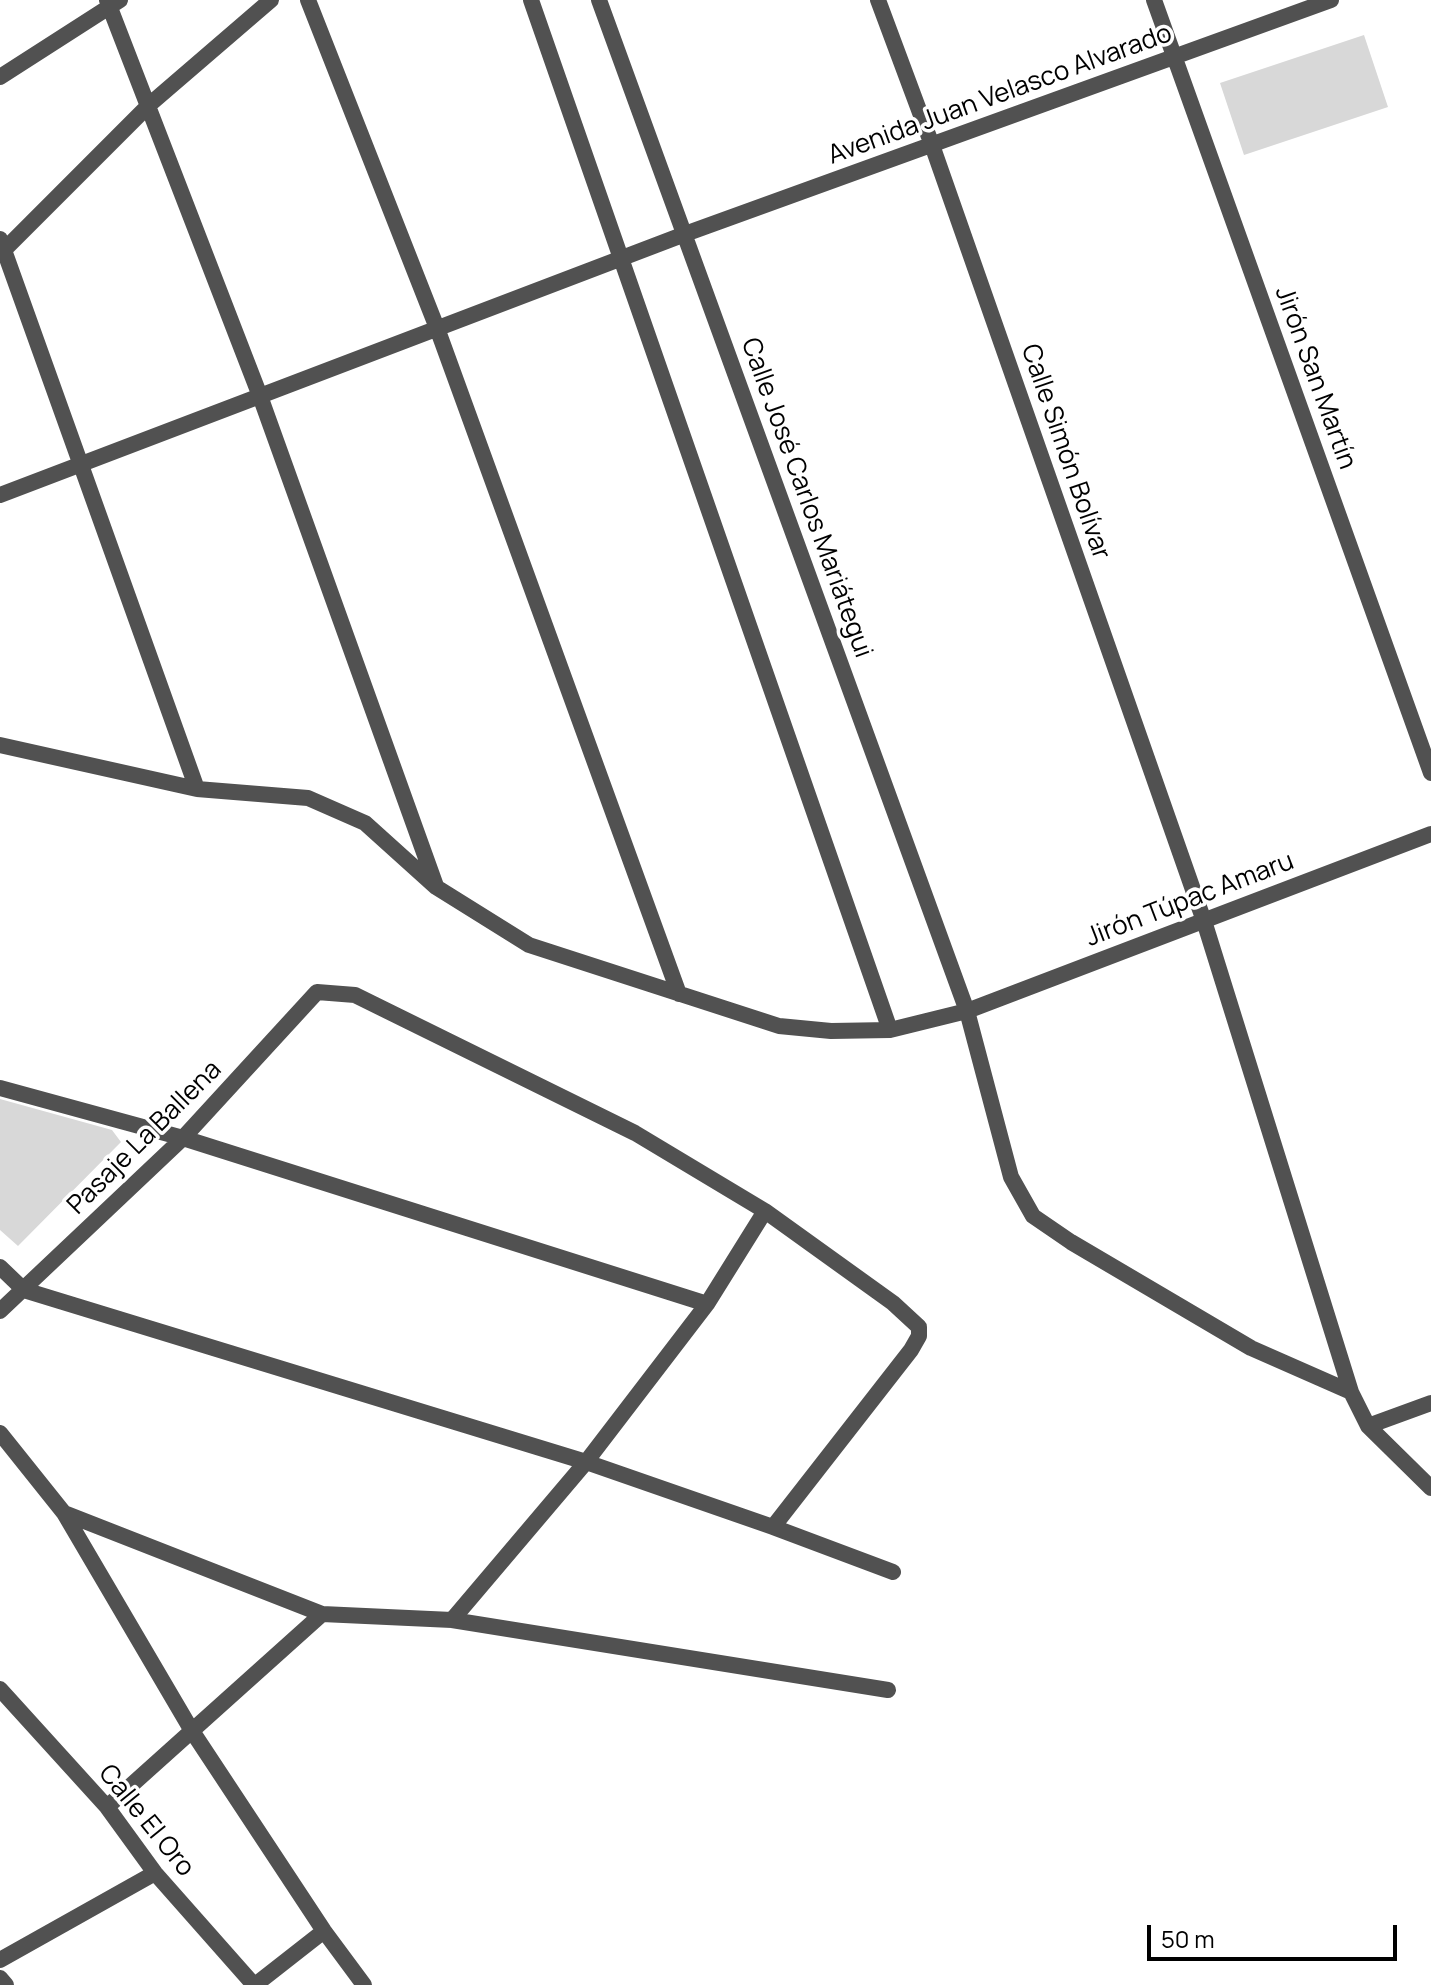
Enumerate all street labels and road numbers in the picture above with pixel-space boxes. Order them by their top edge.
street label: Avenida Juan Velasco Alvarado [824,18,1176,172]
street label: Jirón San Martín [1268,282,1362,474]
street label: Calle José Carlos Mariátegui [734,334,878,662]
street label: Calle Simón Bolívar [1014,340,1116,564]
street label: Jirón Túpac Amaru [1082,846,1298,954]
street label: Pasaje La Ballena [62,1055,228,1221]
street label: Calle El Oro [91,1759,201,1883]

